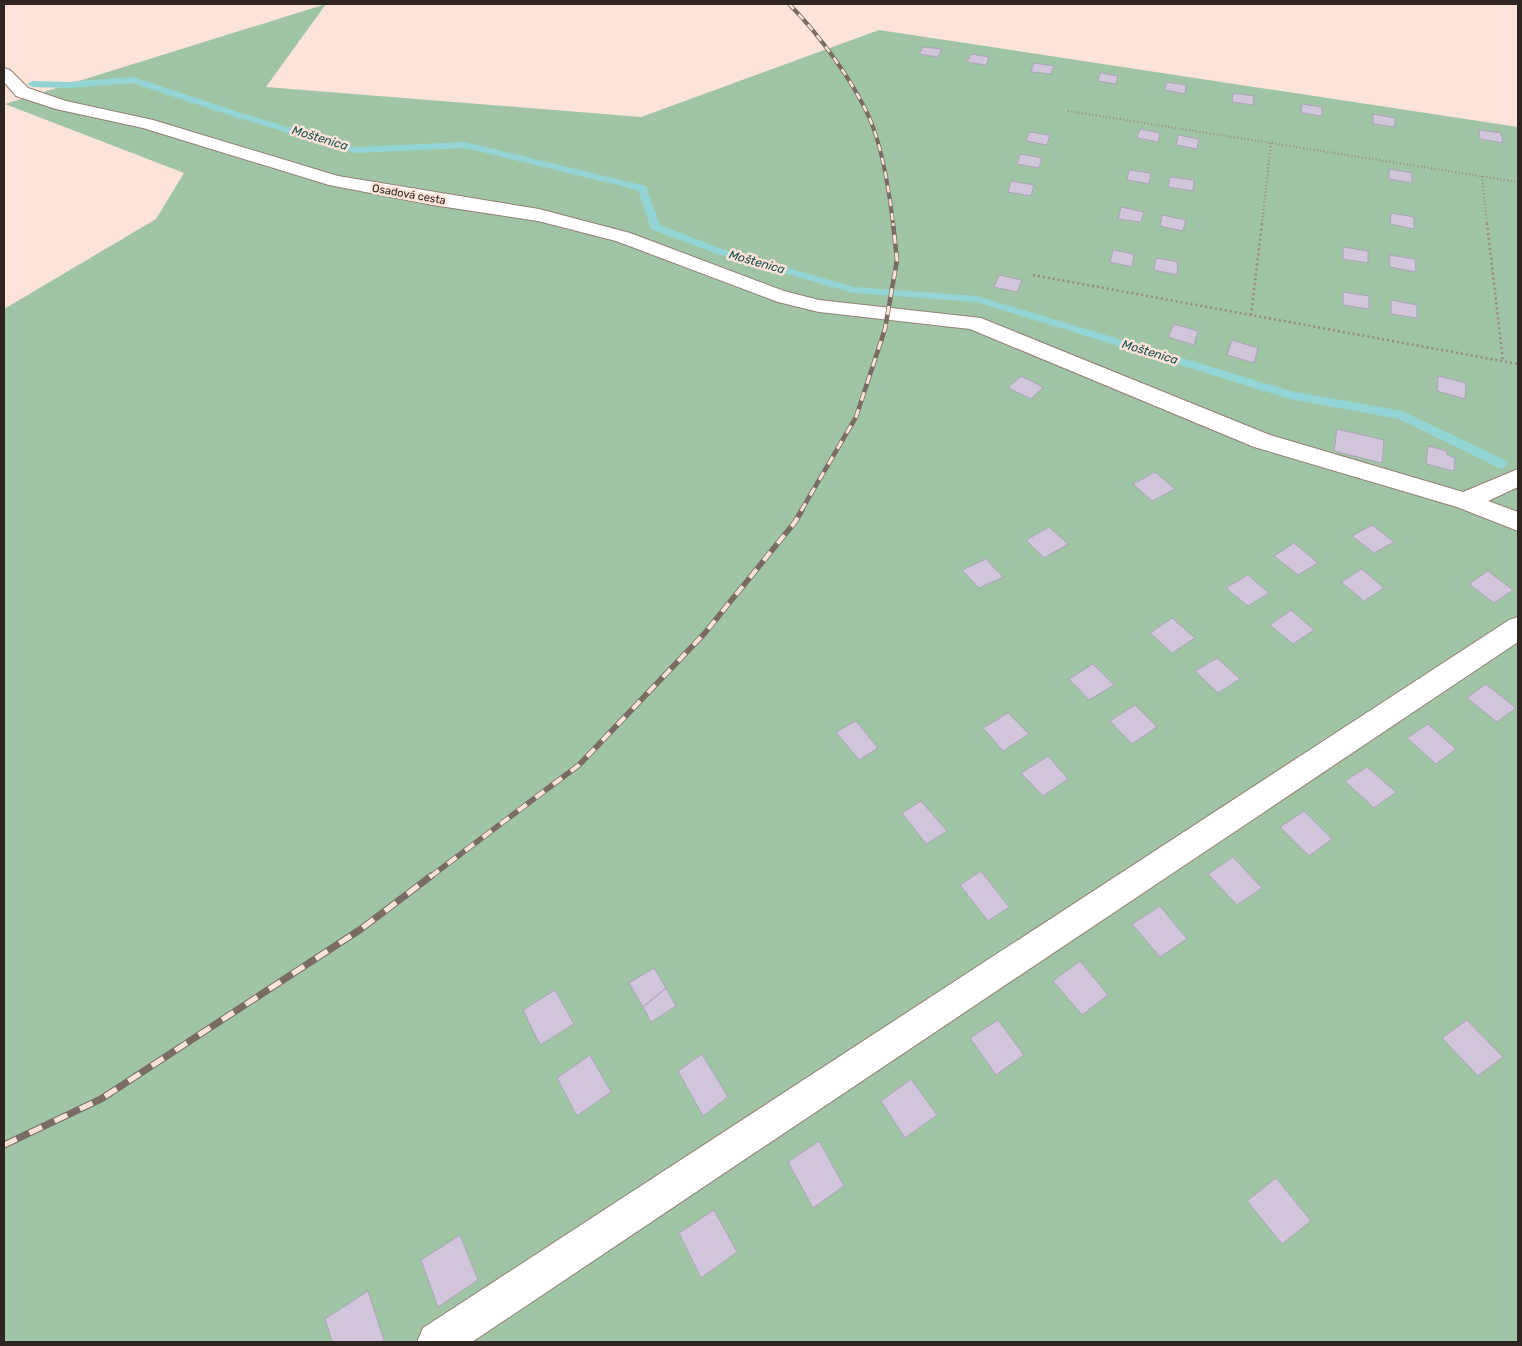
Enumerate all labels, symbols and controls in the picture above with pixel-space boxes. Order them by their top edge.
water label: Moštenica [290,123,350,153]
street label: Osadová cesta [371,182,447,207]
water label: Moštenica [727,247,787,277]
water label: Moštenica [1120,337,1180,367]

